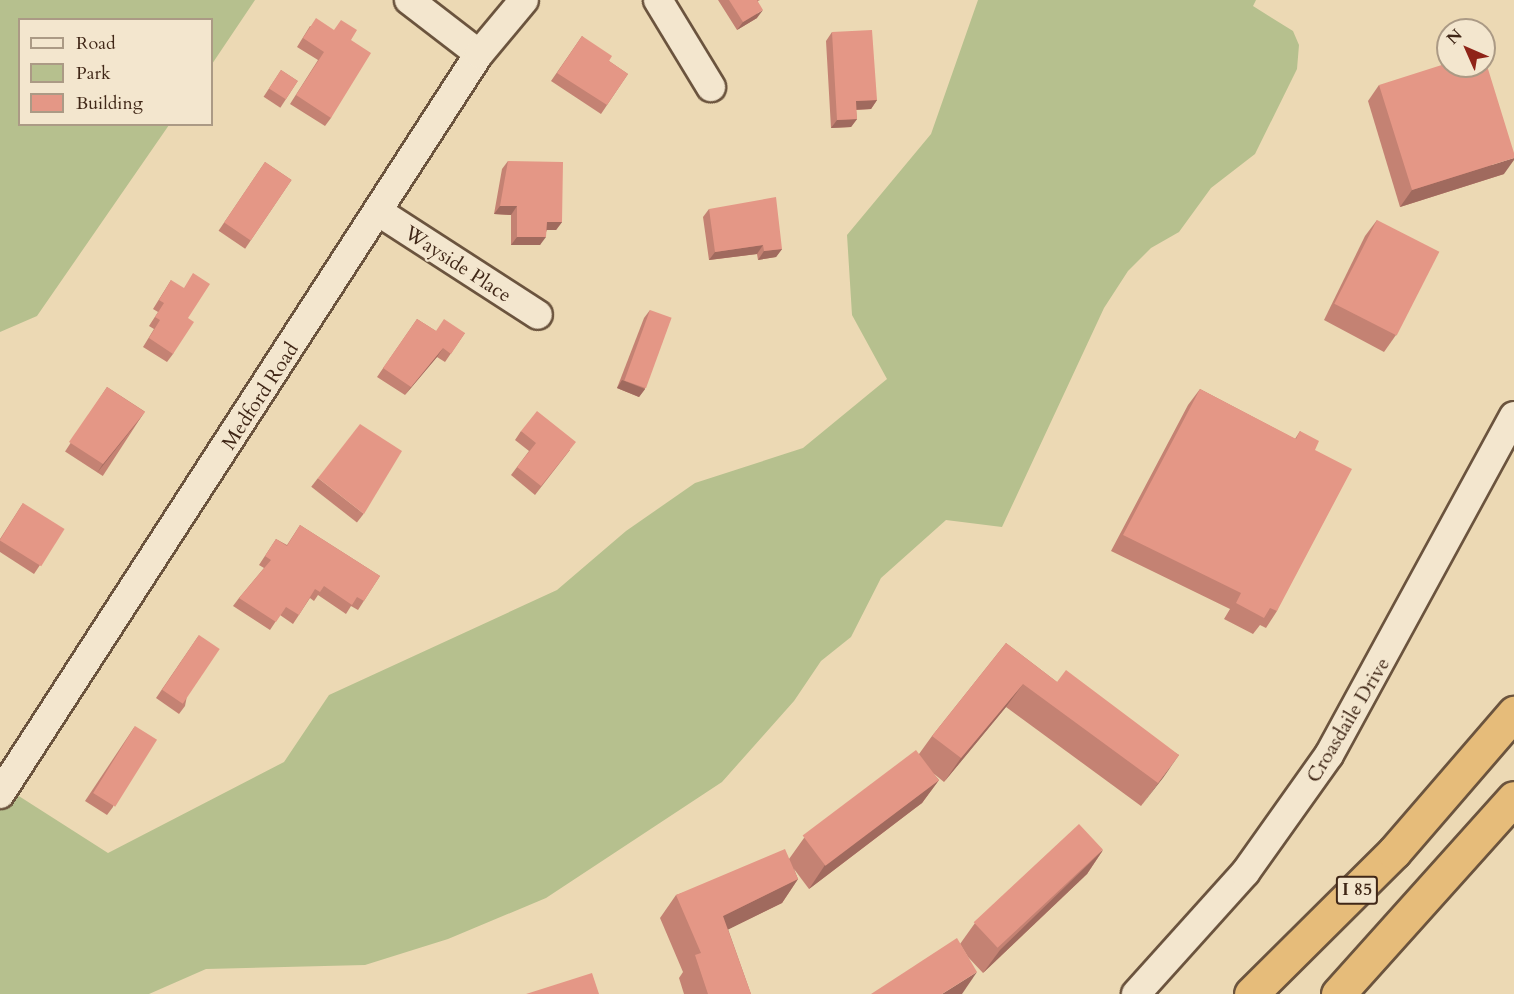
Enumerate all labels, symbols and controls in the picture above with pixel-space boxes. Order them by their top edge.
legend [18,18,213,126]
north arrow [1436,18,1496,78]
text: N [1442,24,1467,49]
text: Road [76,31,116,56]
text: Park [76,61,111,86]
text: Building [76,91,143,116]
street label: Wayside Place [400,221,516,307]
street label: Medford Road [217,338,303,454]
street label: Croasdaile Drive [1301,653,1395,787]
road number: I 85 [1334,875,1380,905]

